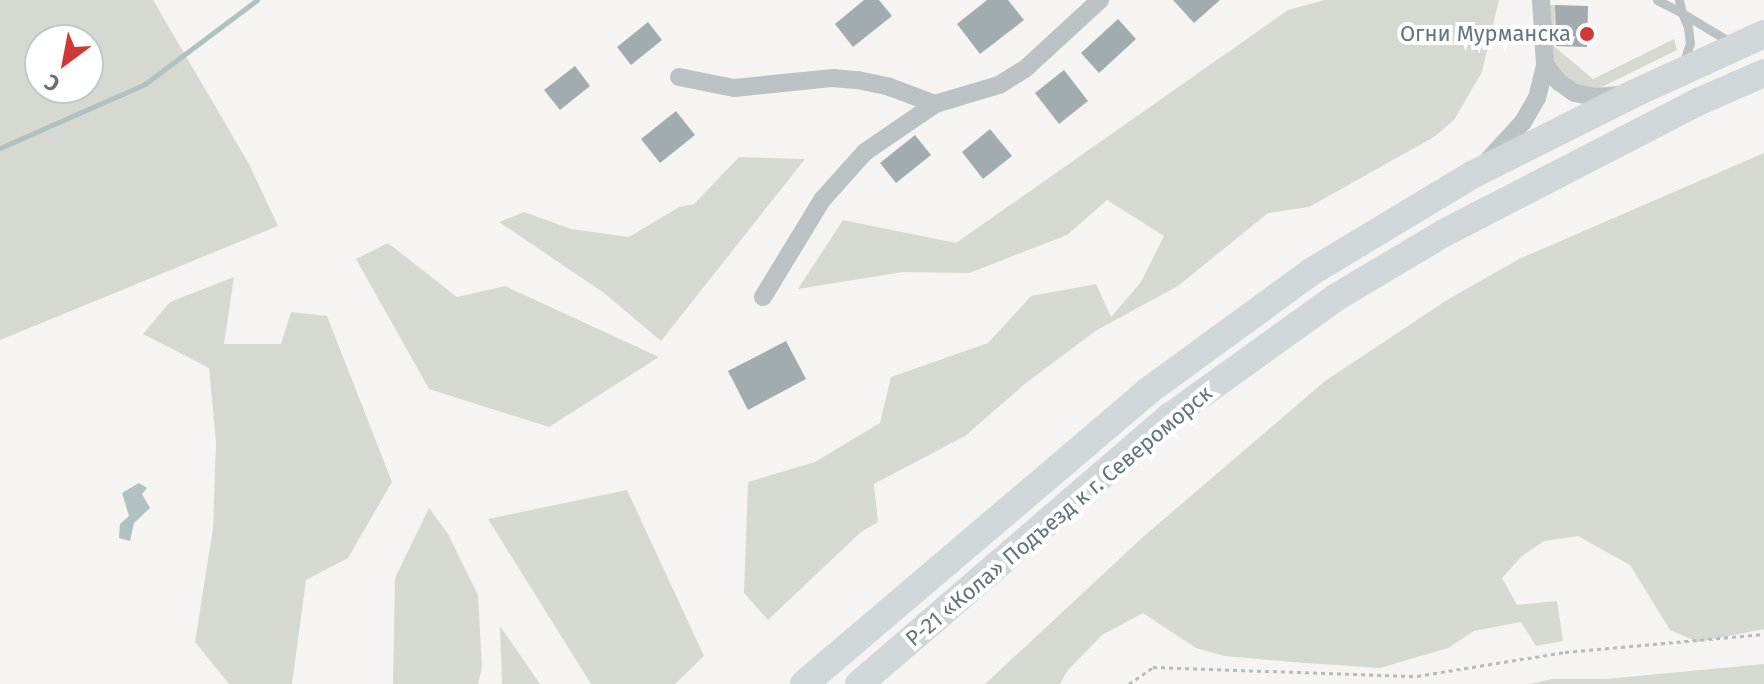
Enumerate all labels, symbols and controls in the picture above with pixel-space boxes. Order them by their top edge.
place label: Огни Мурманска [1400,21,1571,47]
north arrow [24,24,104,104]
marker: Огни Мурманска [1578,25,1596,43]
text: С [40,68,65,98]
street label: Р-21 «Кола» Подъезд к г. Североморск [900,380,1218,652]

